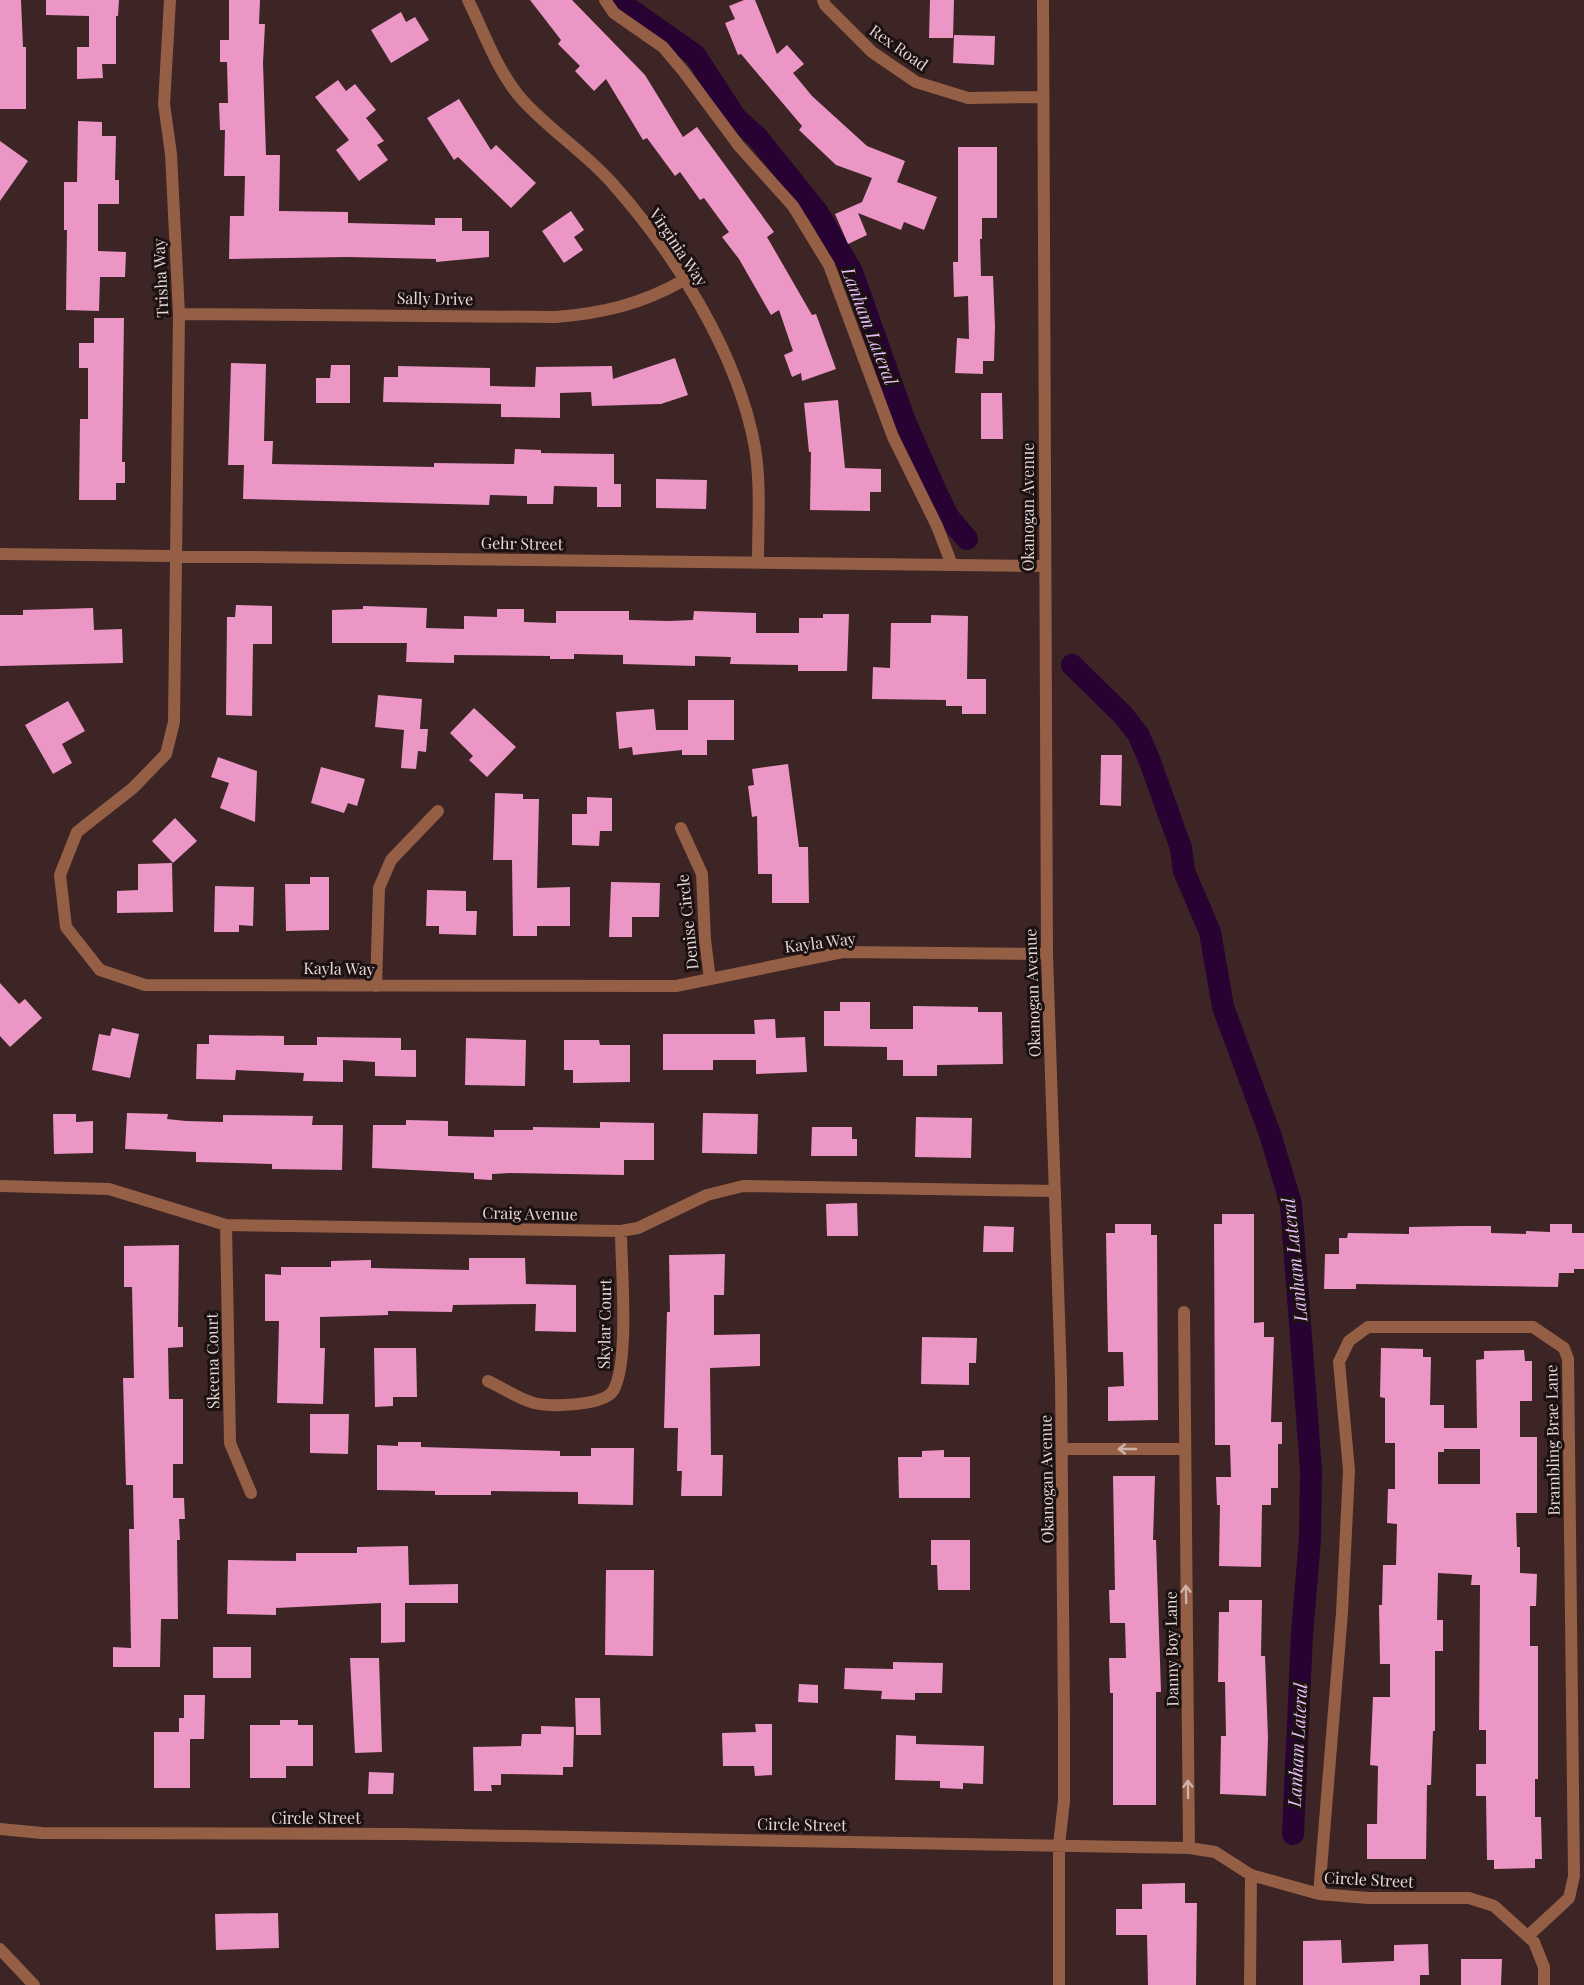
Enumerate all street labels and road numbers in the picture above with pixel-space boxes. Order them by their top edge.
street label: Rex Road [866,19,932,75]
street label: Virginia Way [645,203,713,290]
street label: Trisha Way [147,238,173,318]
street label: Sally Drive [397,287,473,309]
street label: Okanogan Avenue [1017,443,1038,571]
street label: Gehr Street [481,532,564,554]
street label: Denise Circle [672,873,702,971]
street label: Kayla Way [783,927,857,957]
street label: Okanogan Avenue [1019,928,1045,1058]
street label: Kayla Way [303,957,375,979]
street label: Craig Avenue [482,1202,578,1224]
street label: Skylar Court [593,1278,615,1369]
street label: Skeena Court [201,1312,223,1409]
street label: Brambling Brae Lane [1540,1364,1564,1516]
street label: Okanogan Avenue [1034,1414,1058,1544]
street label: Danny Boy Lane [1159,1591,1183,1707]
street label: Circle Street [271,1807,361,1828]
street label: Circle Street [757,1813,847,1835]
street label: Circle Street [1324,1866,1415,1892]

